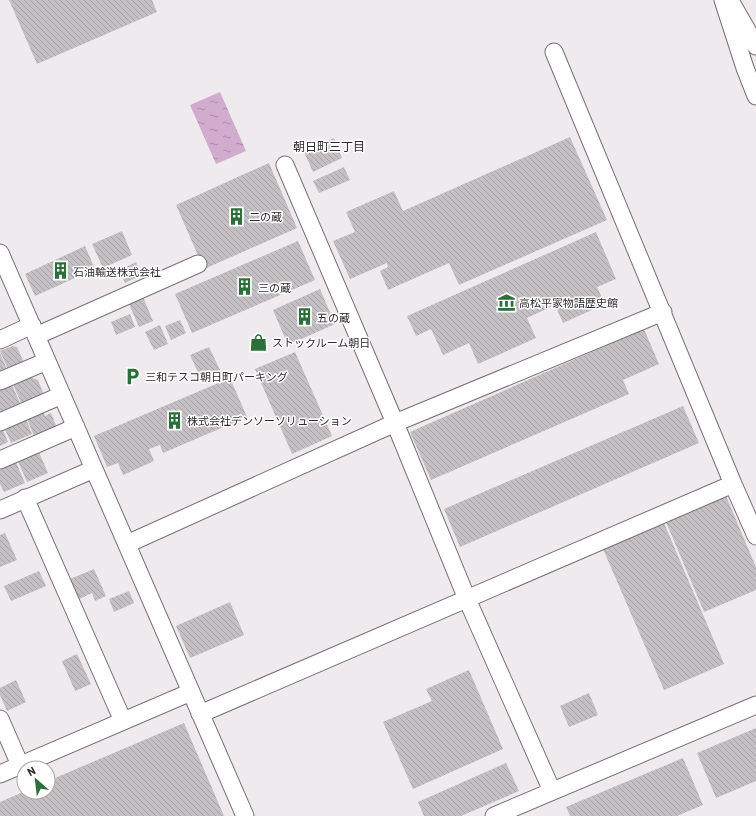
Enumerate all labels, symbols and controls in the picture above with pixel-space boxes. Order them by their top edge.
district label: 朝日町三丁目 [293,139,365,153]
building icon: 二の蔵 [226,206,246,226]
place label: 二の蔵 [249,210,282,223]
building icon: 石油輸送株式会社 [50,261,70,281]
place label: 石油輸送株式会社 [73,265,161,278]
building icon: 三の蔵 [235,277,255,297]
place label: 三の蔵 [258,281,291,294]
museum icon: 高松平家物語歴史館 [496,292,516,312]
place label: 高松平家物語歴史館 [519,296,618,309]
building icon: 五の蔵 [294,307,314,327]
place label: 五の蔵 [317,311,350,324]
shop icon: ストックルーム朝日 [249,332,269,352]
place label: ストックルーム朝日 [272,336,370,349]
parking icon: 三和テスコ朝日町パーキング [122,366,142,386]
place label: 三和テスコ朝日町パーキング [145,370,288,383]
building icon: 株式会社デンソーソリューション [164,410,184,430]
place label: 株式会社デンソーソリューション [187,414,352,427]
north arrow [16,760,56,800]
text: N [25,763,37,778]

